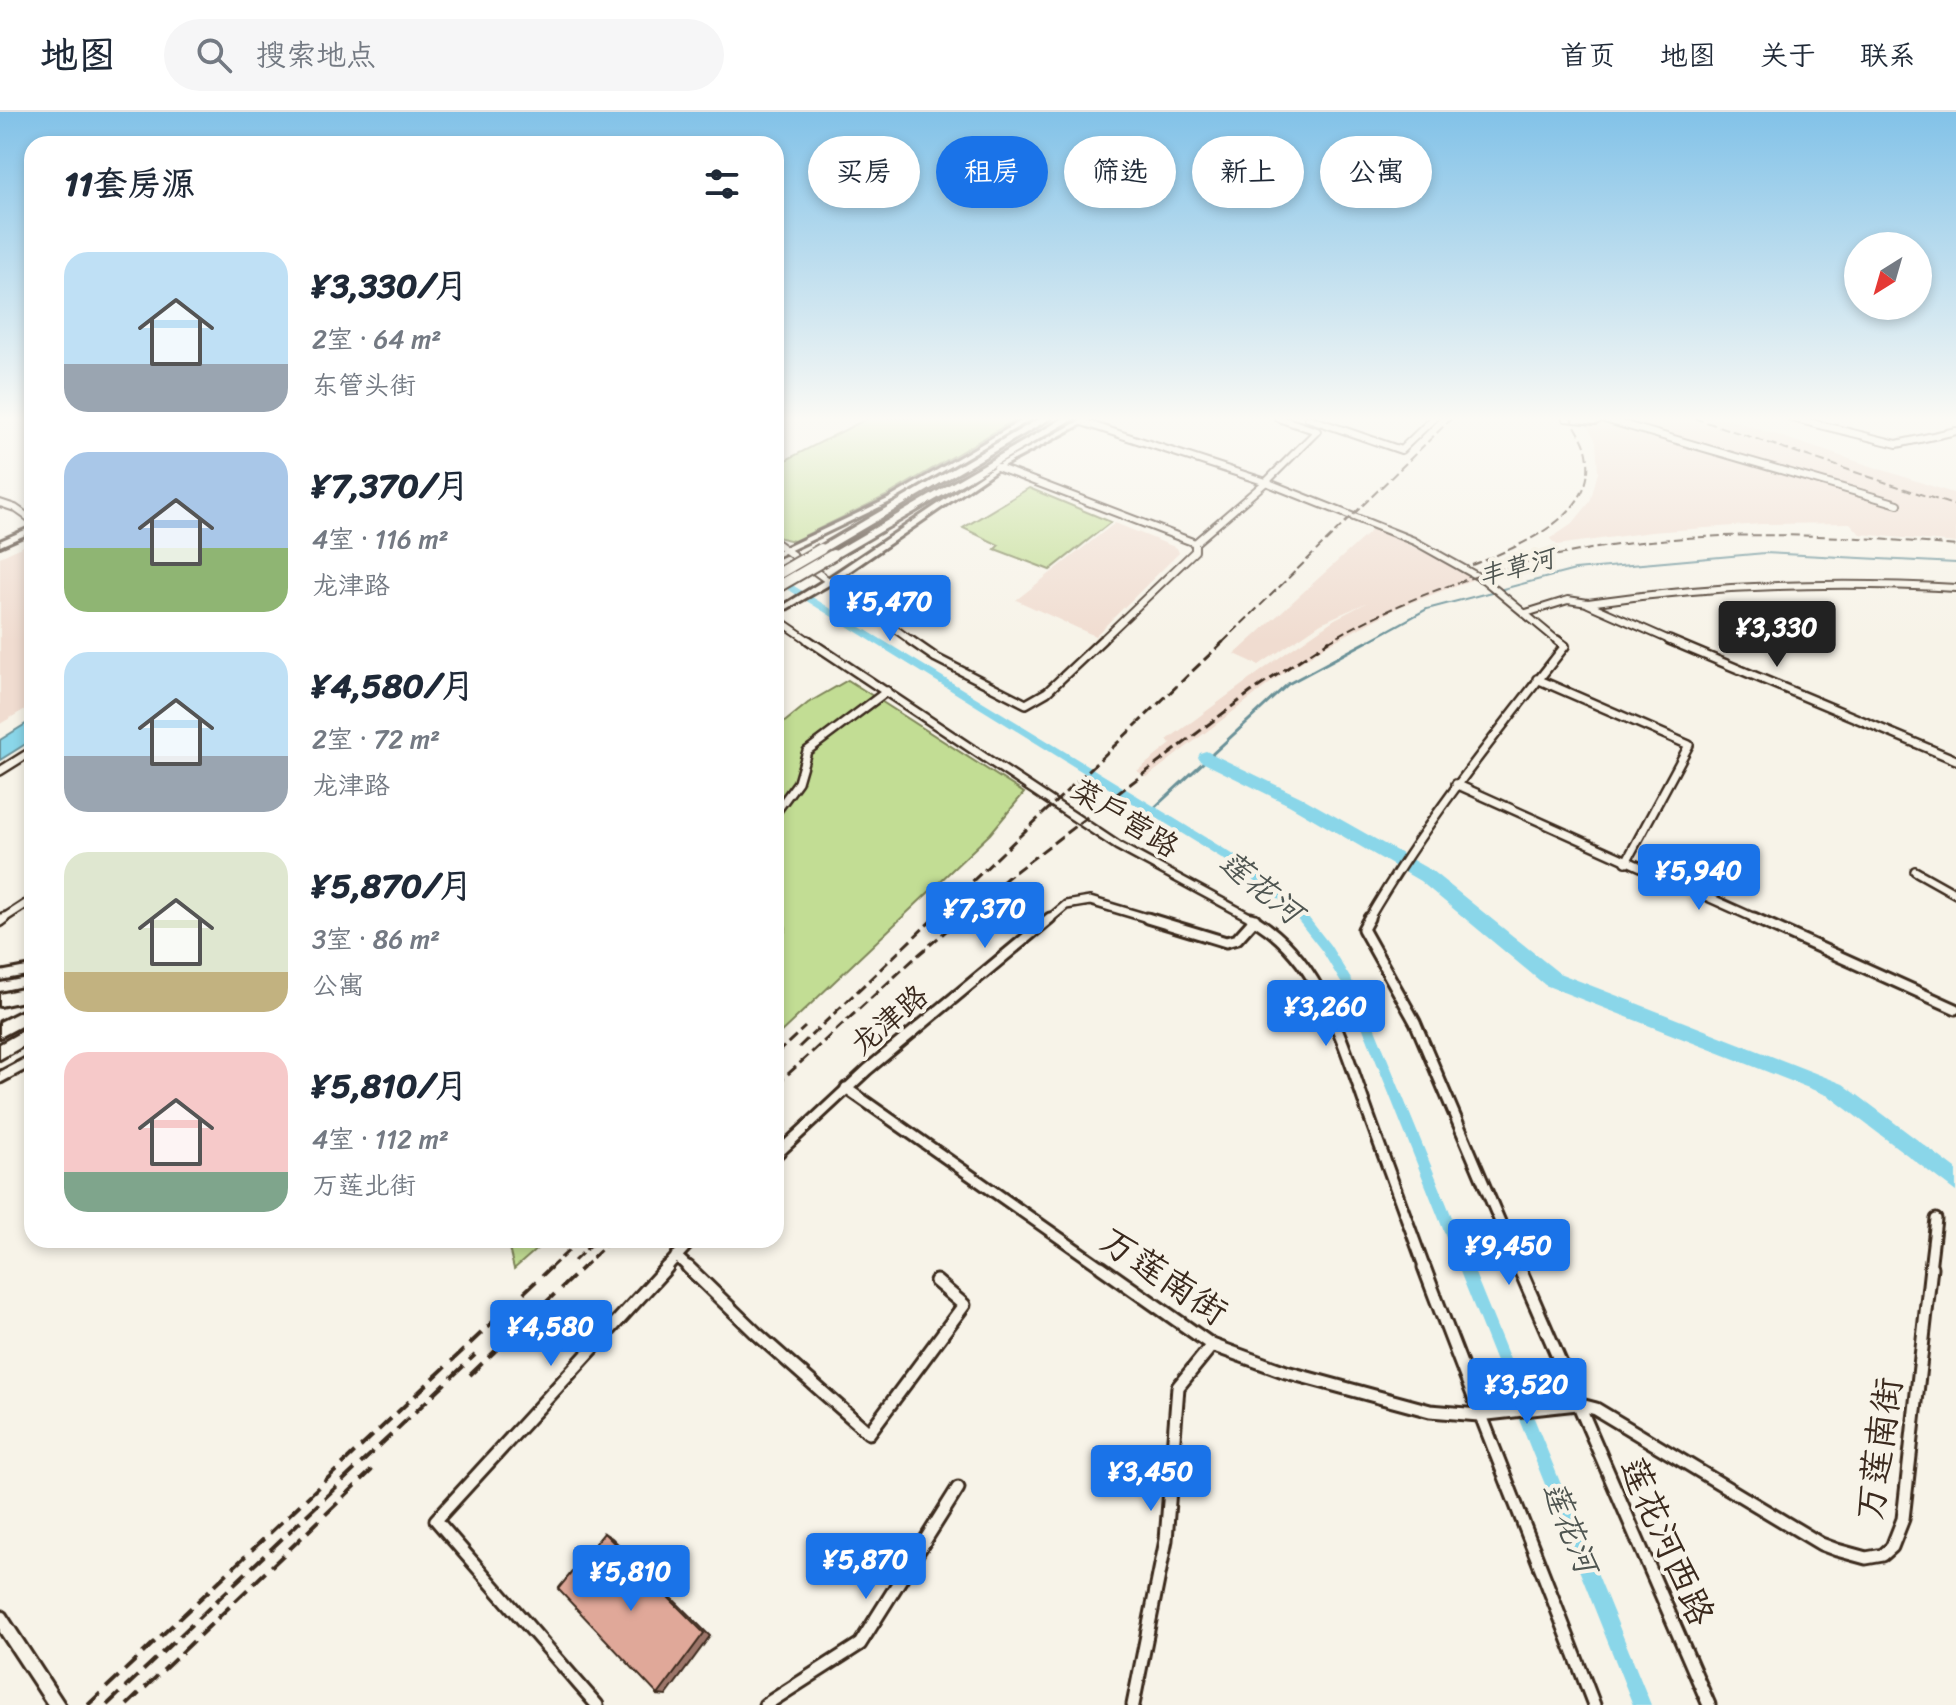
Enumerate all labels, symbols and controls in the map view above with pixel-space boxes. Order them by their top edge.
search box [164,19,724,91]
text: 地图 [40,22,116,89]
text: 搜索地点 [256,28,376,82]
text: 首页 [1560,31,1616,80]
text: 地图 [1660,31,1716,80]
text: 关于 [1760,31,1816,80]
text: 联系 [1860,31,1916,80]
icon: search [192,33,236,77]
chip: 买房 [808,136,920,208]
chip: 租房 [936,136,1048,208]
chip: 筛选 [1064,136,1176,208]
chip: 新上 [1192,136,1304,208]
chip: 公寓 [1320,136,1432,208]
text: 11套房源 [64,154,195,214]
icon: filters [700,162,744,206]
north arrow [1844,232,1932,320]
map controls [1844,232,1932,320]
text: ¥3,330/月 [312,256,468,316]
icon: home [128,284,224,380]
text: 2室 · 64 m² [312,316,441,362]
text: 东管头街 [312,362,416,408]
text: ¥7,370/月 [312,456,470,516]
icon: home [128,484,224,580]
text: 4室 · 116 m² [312,516,449,562]
water label: 丰草河 [1472,534,1563,599]
text: 龙津路 [312,562,390,608]
pin: ¥5,470 [825,575,955,643]
text: ¥5,470 [848,578,932,624]
pin: ¥3,330 [1712,601,1842,669]
text: ¥3,330 [1737,604,1817,650]
text: ¥4,580/月 [312,656,475,716]
icon: home [128,684,224,780]
text: 2室 · 72 m² [312,716,440,762]
text: 龙津路 [312,762,390,808]
street label: 菜户营路 [1060,763,1190,873]
water label: 莲花河 [1206,835,1320,942]
pin: ¥5,940 [1634,844,1764,912]
text: ¥5,940 [1656,847,1742,893]
text: ¥5,870/月 [312,856,473,916]
pin: ¥7,370 [920,882,1050,950]
icon: home [128,884,224,980]
text: ¥7,370 [944,885,1026,931]
text: 3室 · 86 m² [312,916,440,962]
text: 公寓 [312,962,364,1008]
street label: 龙津路 [837,970,941,1070]
pin: ¥3,260 [1261,980,1391,1048]
text: ¥3,260 [1285,983,1367,1029]
text: ¥5,810/月 [312,1056,468,1116]
icon: home [128,1084,224,1180]
text: 4室 · 112 m² [312,1116,449,1162]
text: 万莲北街 [312,1162,416,1208]
street label: 万莲南街 [1086,1209,1242,1343]
pin: ¥9,450 [1444,1219,1574,1287]
text: ¥9,450 [1466,1222,1552,1268]
pin: ¥4,580 [486,1300,616,1368]
text: ¥4,580 [508,1303,594,1349]
pin: ¥3,520 [1462,1358,1592,1426]
text: ¥3,520 [1485,1361,1569,1407]
street label: 万莲南街 [1837,1373,1921,1525]
pin: ¥3,450 [1086,1445,1216,1513]
street label: 莲花河西路 [1601,1446,1733,1636]
text: ¥3,450 [1109,1448,1193,1494]
water label: 莲花河 [1526,1472,1616,1587]
pin: ¥5,870 [801,1533,931,1601]
text: ¥5,870 [824,1536,908,1582]
pin: ¥5,810 [566,1545,696,1613]
text: ¥5,810 [591,1548,671,1594]

